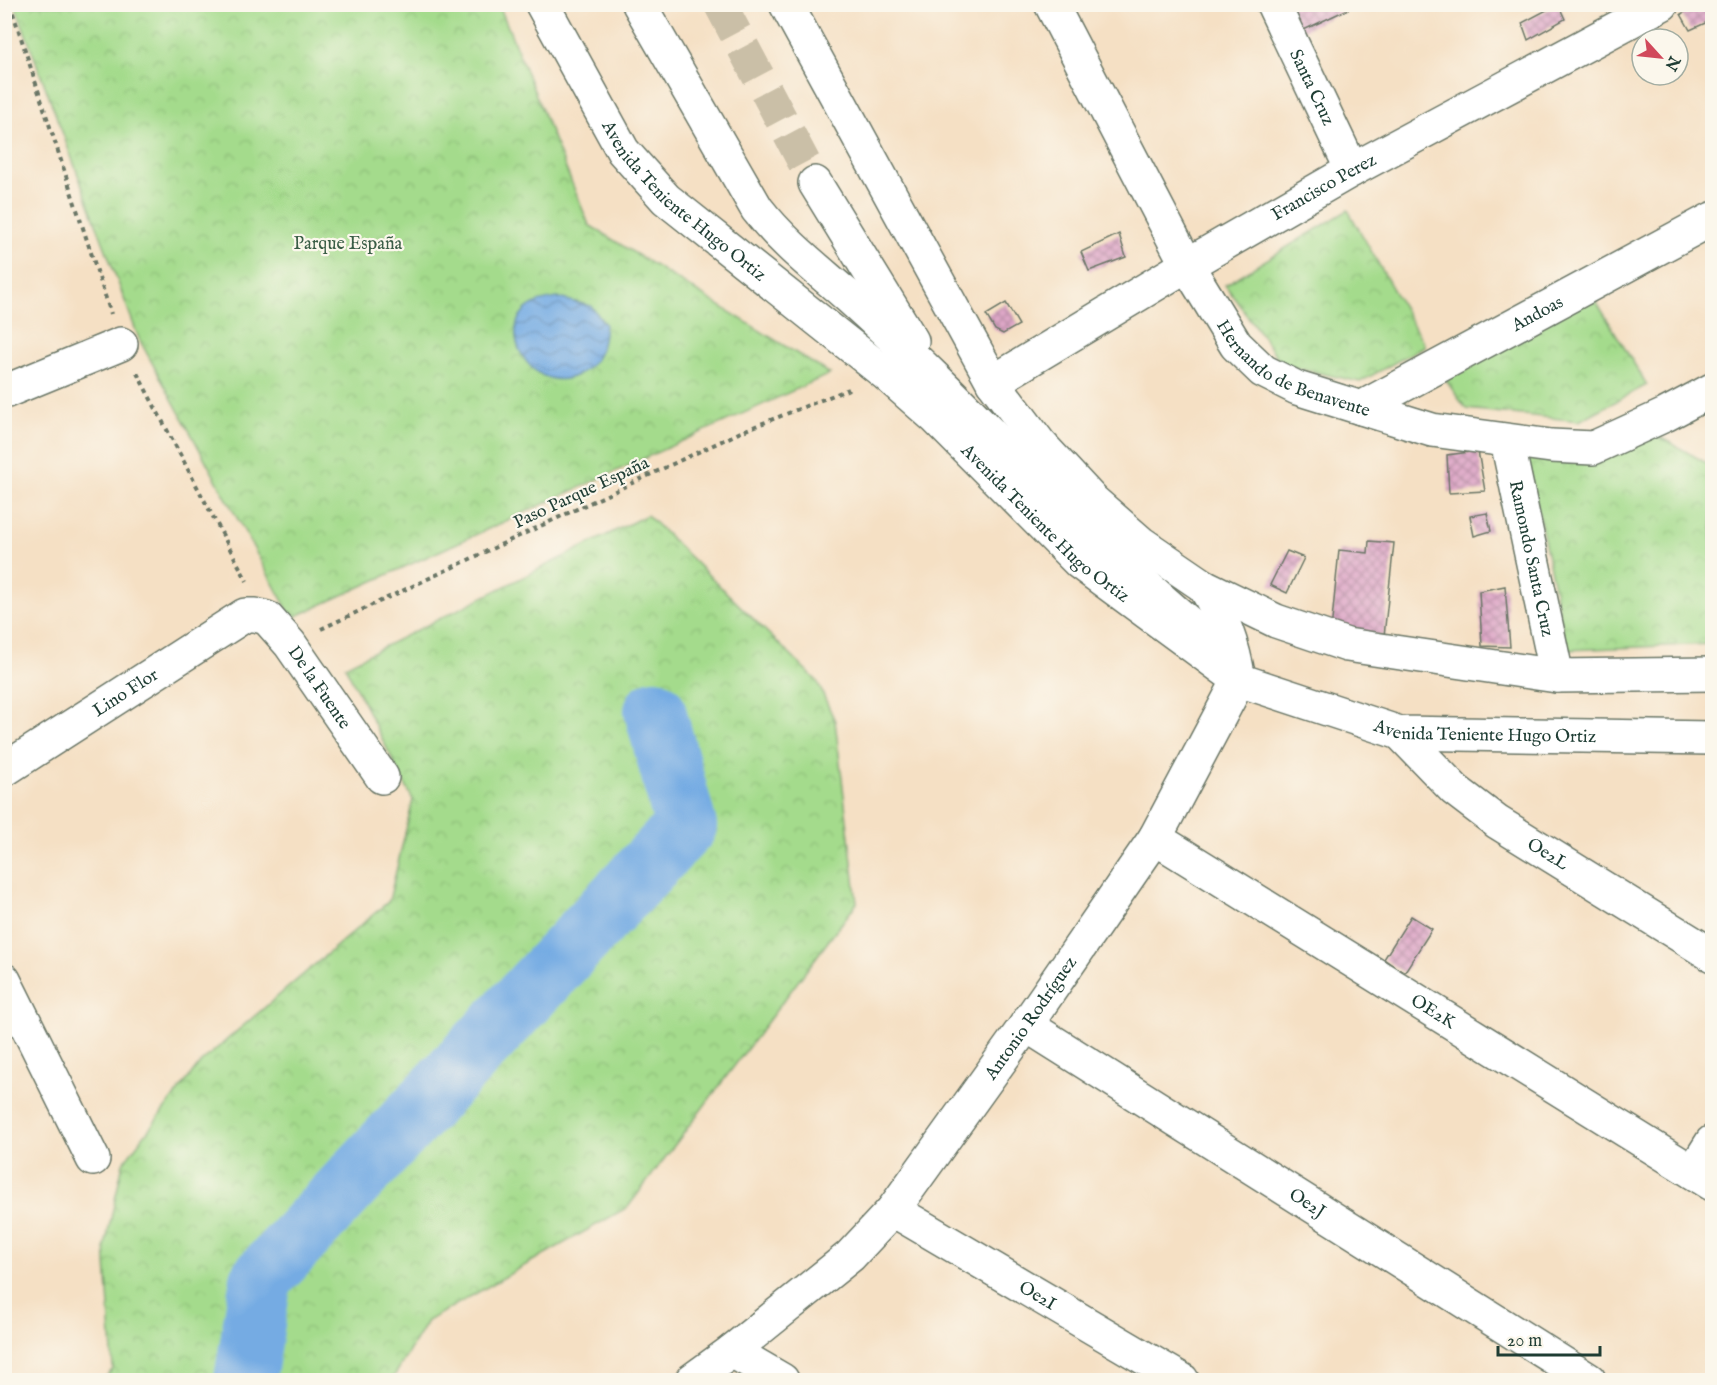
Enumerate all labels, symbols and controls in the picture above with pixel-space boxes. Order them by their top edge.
north arrow [1630,27,1690,87]
street label: Santa Cruz [1283,46,1339,129]
text: N [1659,51,1684,74]
street label: Avenida Teniente Hugo Ortiz [595,116,770,287]
street label: Francisco Perez [1268,149,1381,227]
park label: Parque España [294,233,403,256]
street label: Andoas [1507,291,1568,338]
street label: Hernando de Benavente [1210,316,1373,423]
street label: Avenida Teniente Hugo Ortiz [955,439,1133,608]
street label: Paso Parque España [510,452,653,535]
street label: Ramondo Santa Cruz [1503,478,1558,639]
street label: De la Fuente [282,642,355,734]
street label: Lino Flor [89,664,163,723]
street label: Avenida Teniente Hugo Ortiz [1370,715,1596,749]
street label: Oe2L [1522,833,1572,876]
street label: Antonio Rodríguez [980,953,1083,1086]
street label: OE2K [1406,990,1460,1035]
street label: Oe2J [1284,1184,1330,1224]
street label: Oe2I [1014,1277,1060,1316]
scale bar [1498,1319,1600,1357]
text: 20 m [1507,1330,1542,1353]

